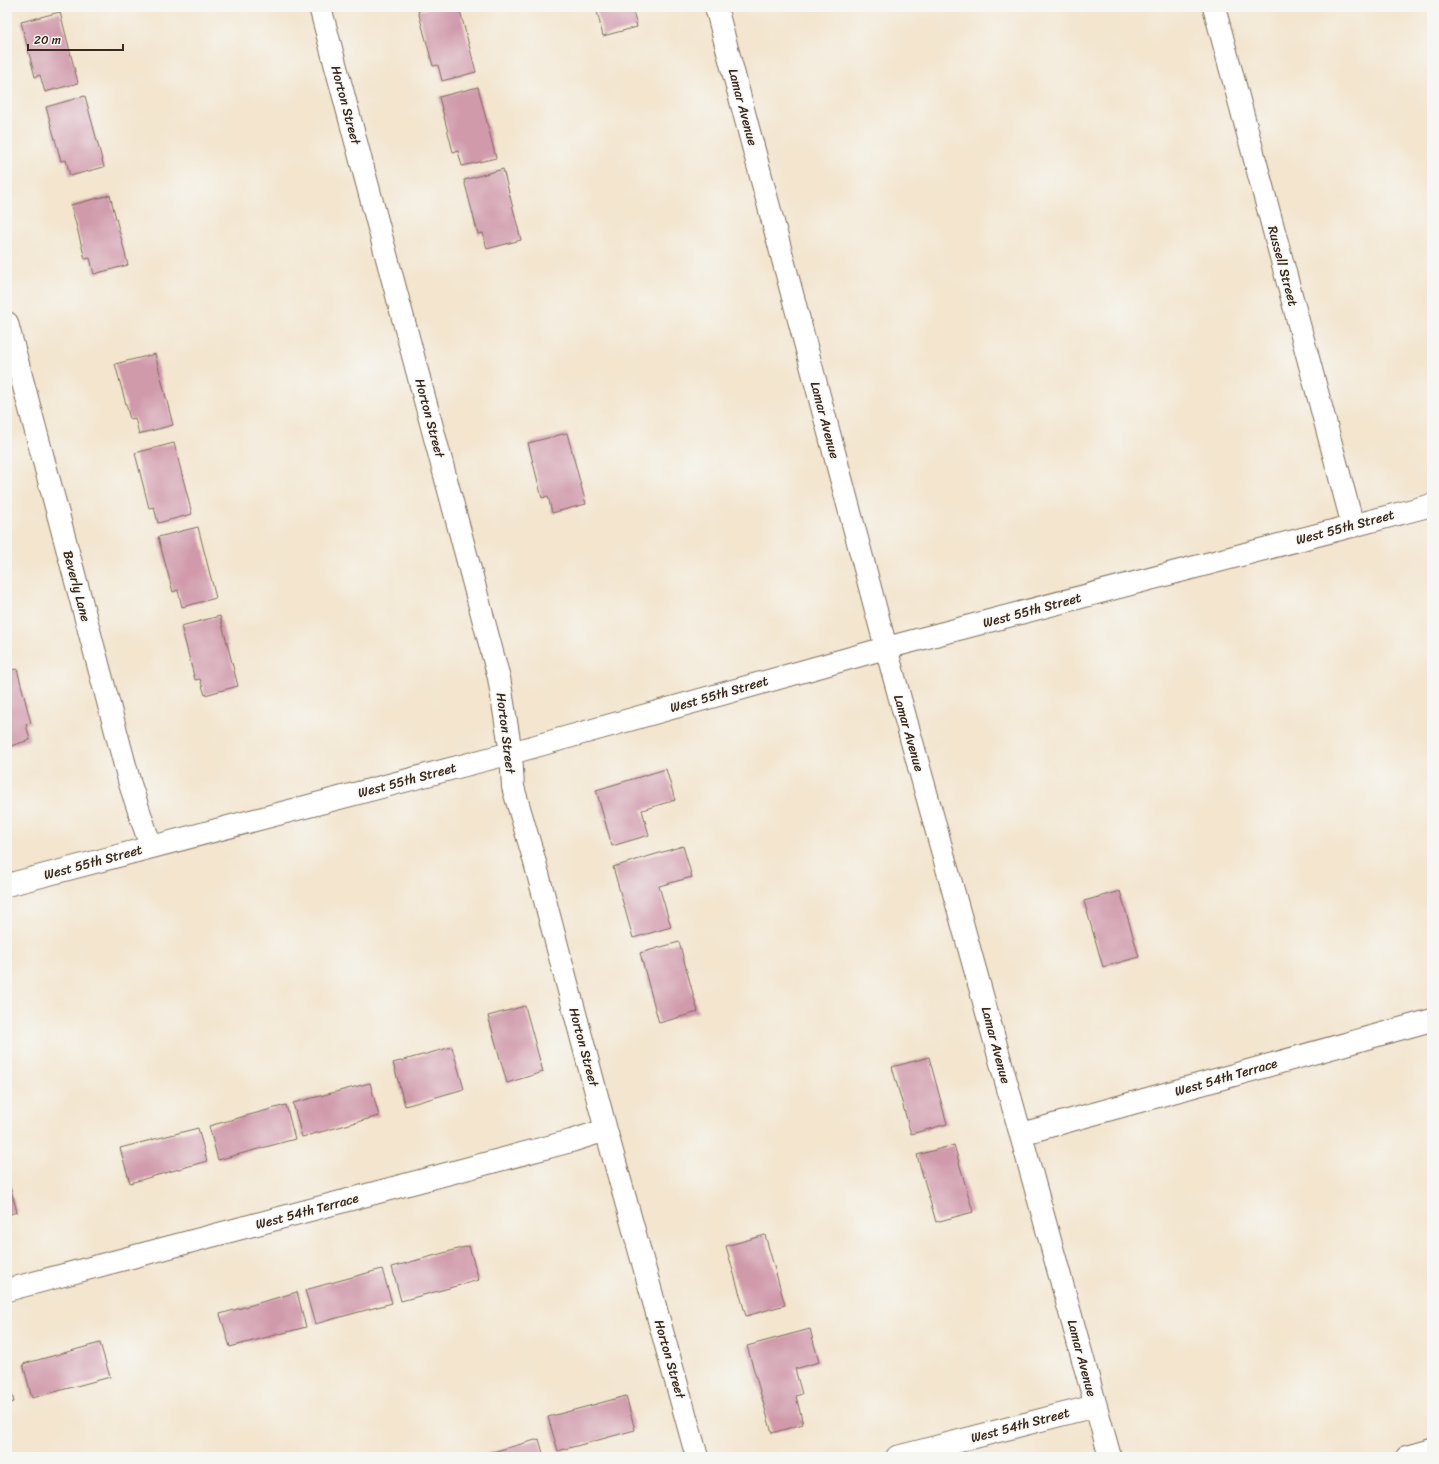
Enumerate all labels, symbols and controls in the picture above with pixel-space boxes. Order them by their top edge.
scale bar [28,26,123,52]
text: 20 m [34,29,61,51]
street label: Horton Street [324,63,368,148]
street label: Lamar Avenue [722,66,764,149]
street label: Russell Street [1261,223,1305,309]
street label: Horton Street [408,376,452,461]
street label: Lamar Avenue [804,379,846,462]
street label: West 55th Street [1293,503,1397,551]
street label: Beverly Lane [56,548,98,625]
street label: West 55th Street [980,586,1084,634]
street label: West 55th Street [667,669,771,719]
street label: Horton Street [490,691,522,775]
street label: Lamar Avenue [887,692,931,775]
street label: West 55th Street [355,756,459,804]
street label: West 55th Street [41,838,145,886]
street label: Lamar Avenue [975,1004,1017,1087]
street label: Horton Street [562,1005,606,1090]
street label: West 54th Terrace [1172,1051,1280,1103]
street label: West 54th Terrace [253,1186,361,1236]
street label: Horton Street [648,1317,692,1402]
street label: Lamar Avenue [1061,1317,1103,1400]
street label: West 54th Street [968,1401,1072,1449]

